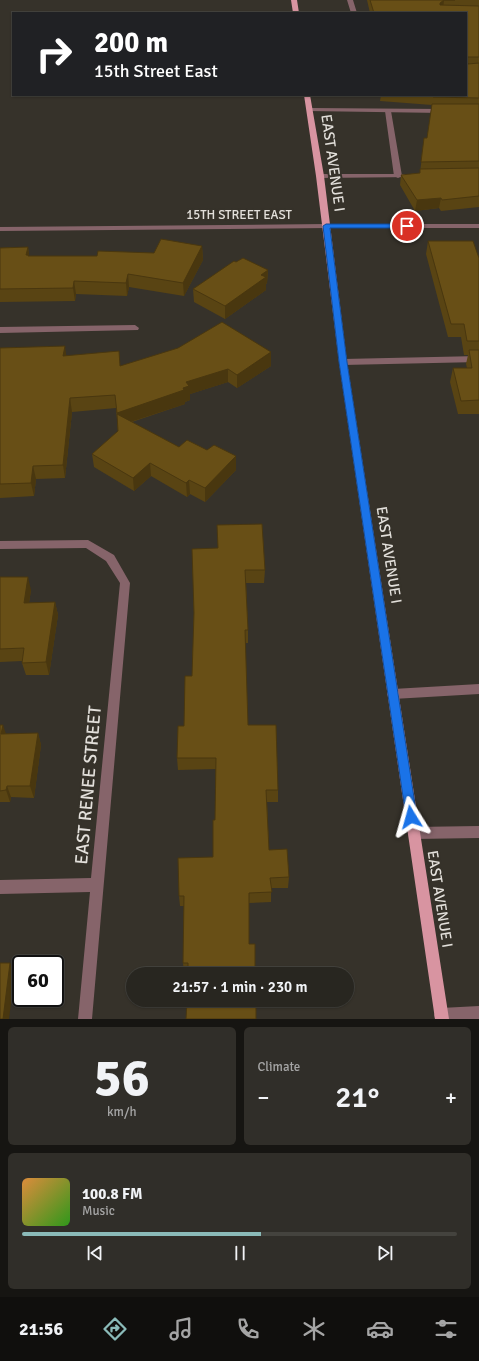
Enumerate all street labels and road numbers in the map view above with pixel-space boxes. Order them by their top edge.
street label: EAST AVENUE I [317,113,349,213]
street label: 15TH STREET EAST [186,207,292,223]
street label: EAST AVENUE I [372,505,406,605]
street label: EAST RENEE STREET [70,704,106,865]
street label: EAST AVENUE I [423,849,457,949]

